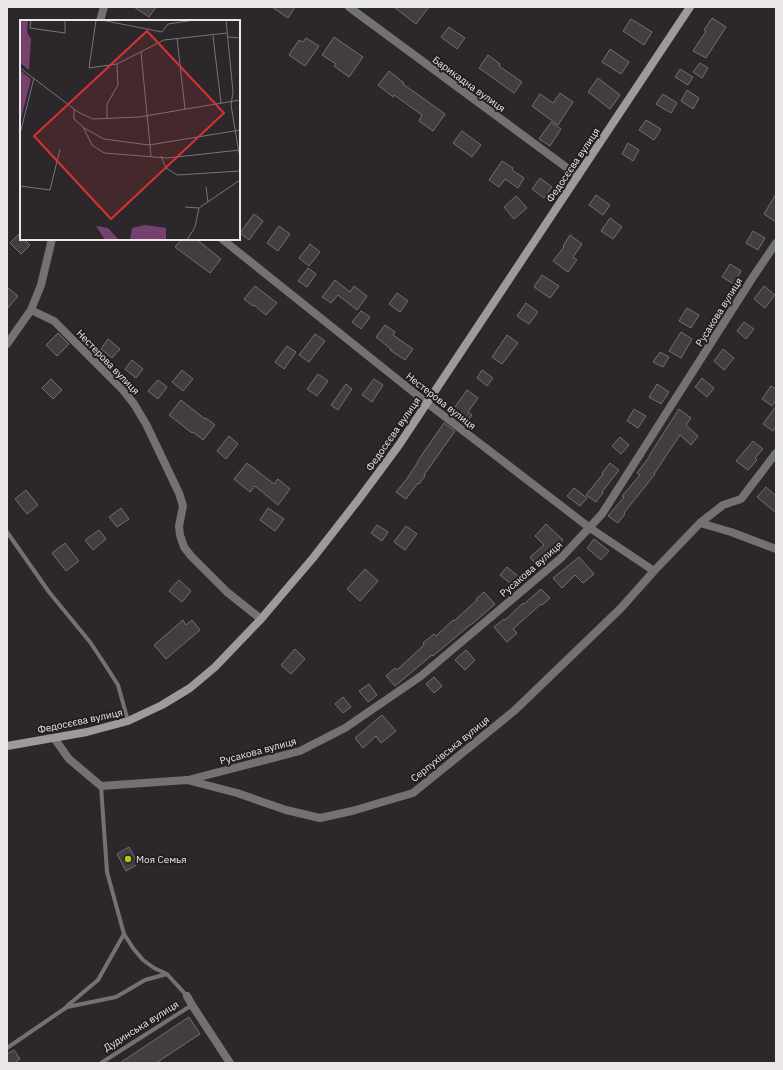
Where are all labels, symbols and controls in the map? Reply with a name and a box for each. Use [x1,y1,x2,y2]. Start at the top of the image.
inset map [20,20,240,240]
street label: Барикадна вулиця [430,53,508,115]
street label: Федосєєва вулиця [543,125,603,205]
street label: Русакова вулиця [693,275,745,349]
street label: Нестерова вулиця [74,327,142,397]
street label: Нестерова вулиця [403,370,479,432]
street label: Федосєєва вулиця [363,395,423,473]
street label: Русакова вулиця [497,538,565,600]
street label: Федосєєва вулиця [36,706,124,736]
street label: Серпухівська вулиця [408,713,492,785]
street label: Русакова вулиця [218,735,298,767]
place label: Моя Семья [136,853,187,866]
marker: Моя Семья [123,854,133,864]
street label: Дудинська вулиця [101,998,181,1054]

